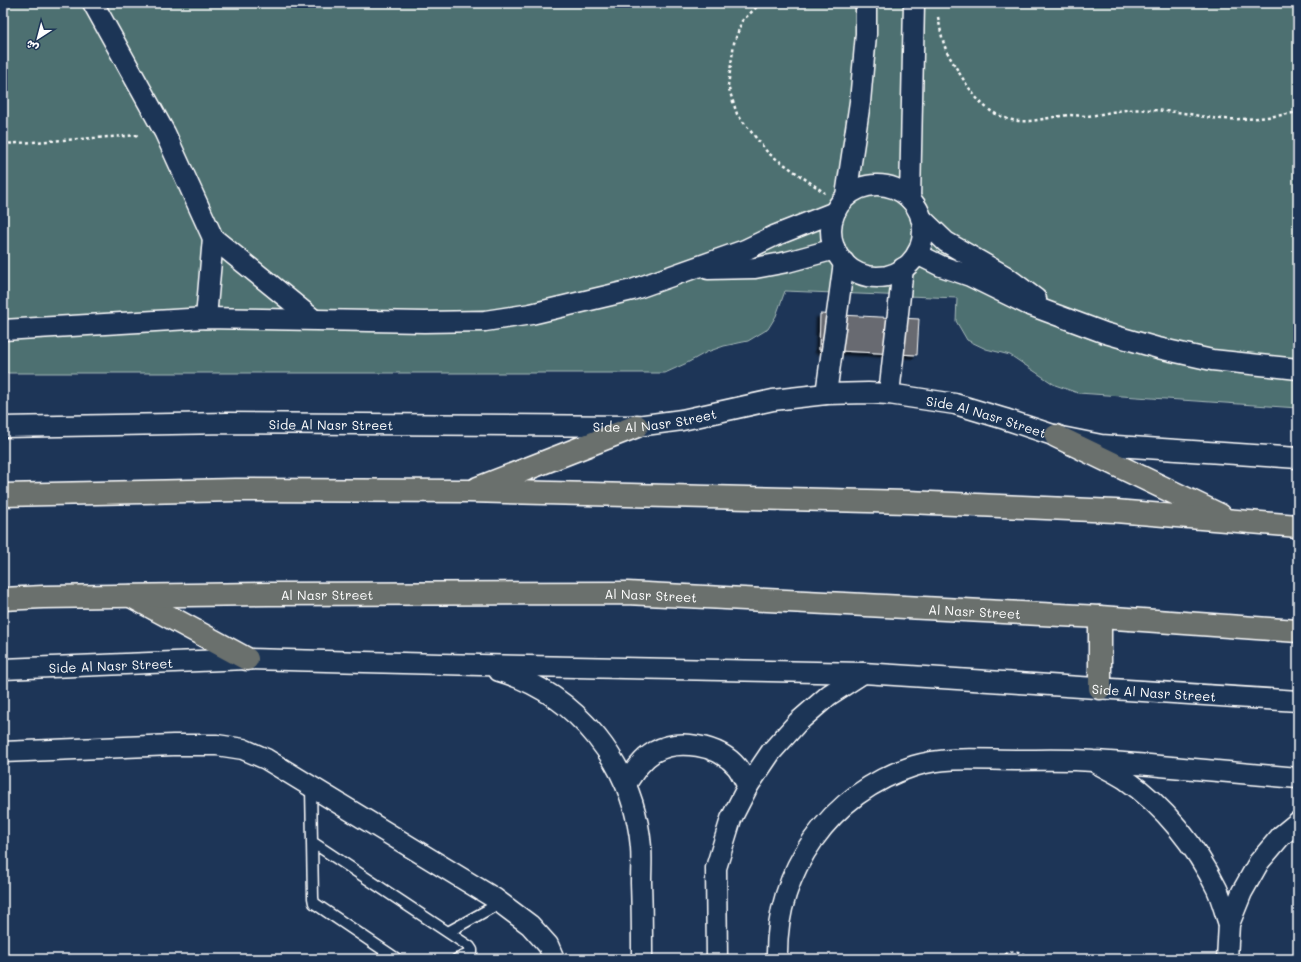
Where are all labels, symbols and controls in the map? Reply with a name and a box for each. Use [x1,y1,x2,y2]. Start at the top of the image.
north arrow [18,18,58,58]
text: ش [23,37,41,56]
street label: Side Al Nasr Street [925,391,1049,441]
street label: Side Al Nasr Street [593,404,718,434]
street label: Side Al Nasr Street [269,415,394,433]
street label: Al Nasr Street [605,584,698,605]
street label: Al Nasr Street [281,585,374,602]
street label: Al Nasr Street [928,600,1021,621]
street label: Side Al Nasr Street [48,654,174,676]
street label: Side Al Nasr Street [1091,679,1217,704]

